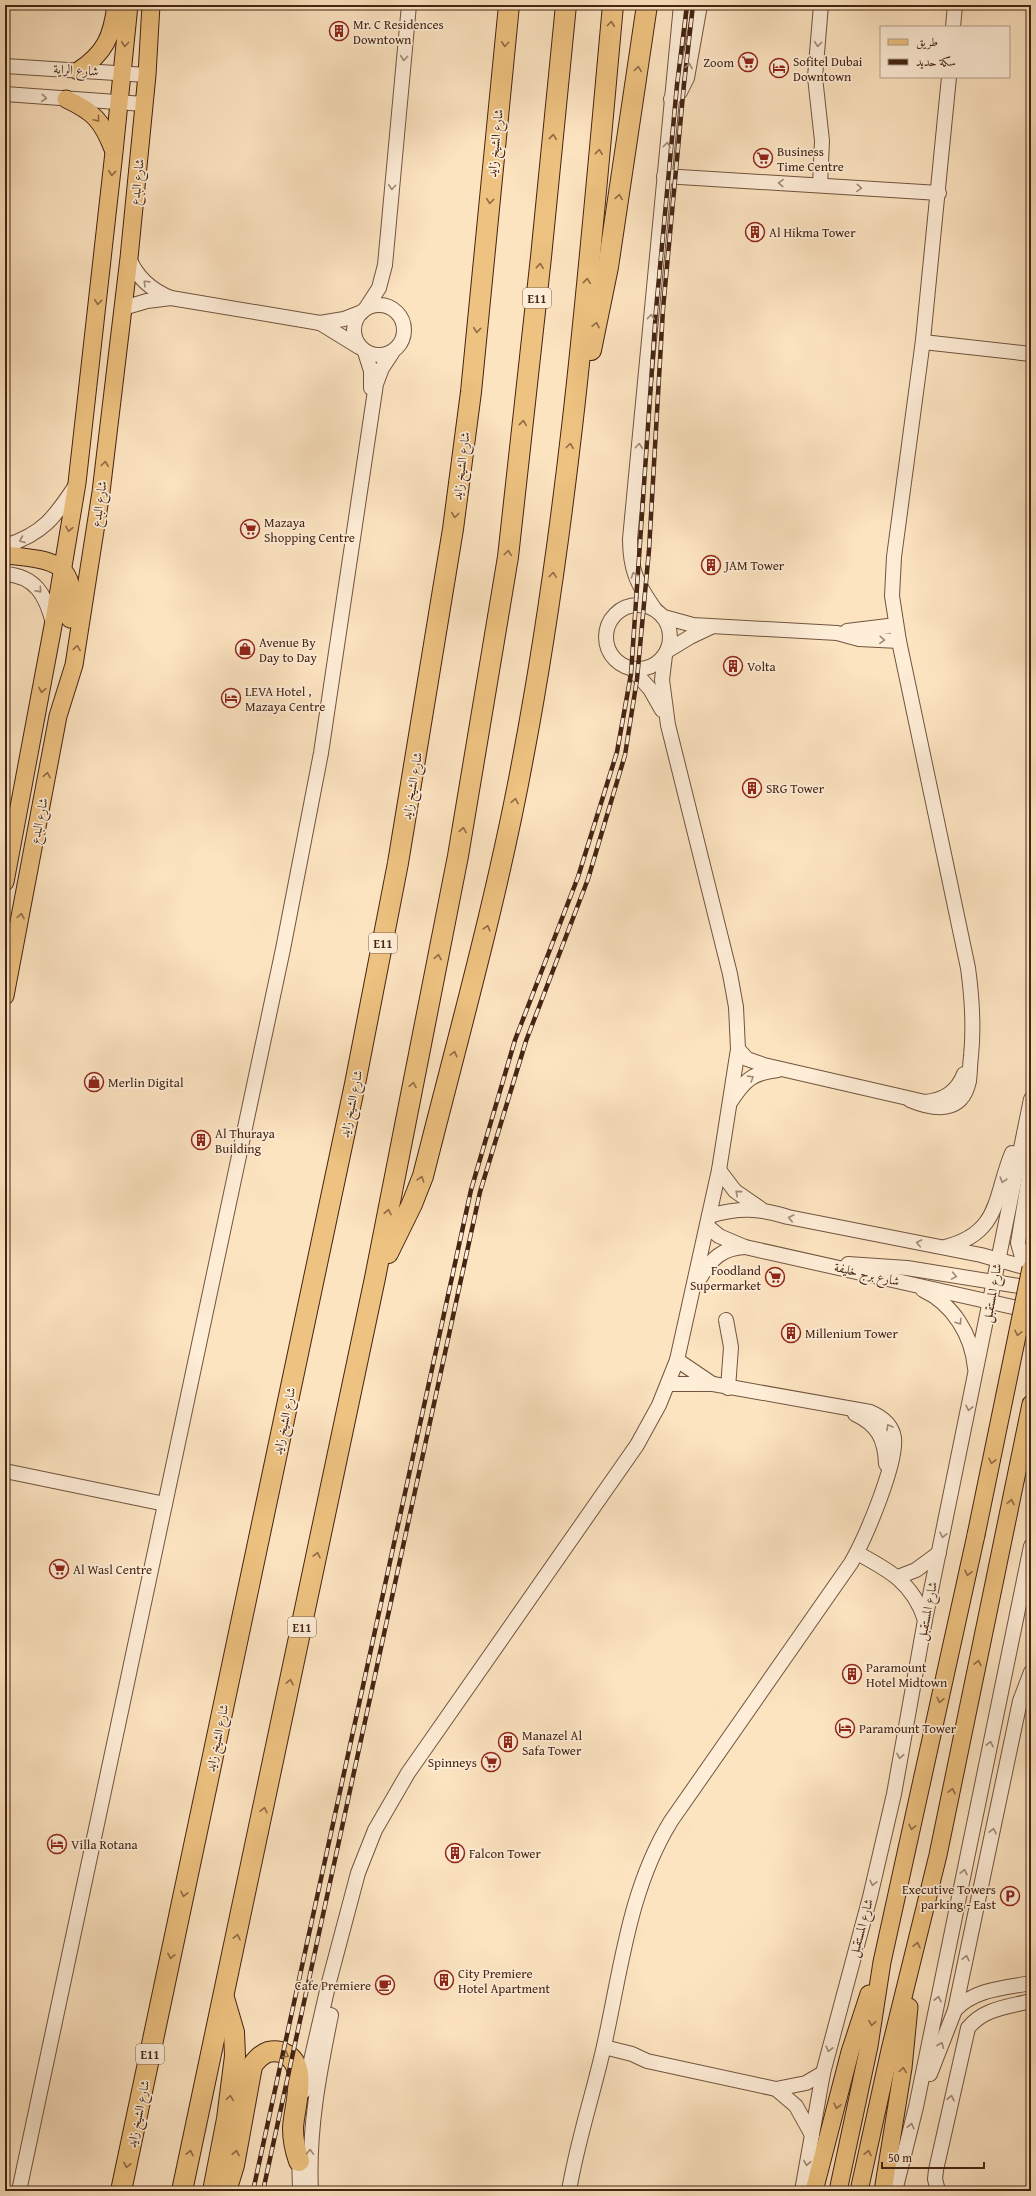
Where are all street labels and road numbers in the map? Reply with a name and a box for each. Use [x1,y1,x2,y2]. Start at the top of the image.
street label: شارع الراية [53,59,99,83]
street label: شارع الشيخ زايد [482,108,510,178]
street label: شارع البدع [125,158,151,206]
road number: E11 [523,288,551,308]
street label: شارع الشيخ زايد [447,431,477,502]
street label: شارع البدع [86,479,114,529]
street label: شارع الشيخ زايد [397,751,429,822]
street label: شارع البدع [25,796,55,846]
road number: E11 [369,933,397,953]
street label: شارع الشيخ زايد [335,1068,369,1140]
street label: شارع برج خليفة [832,1257,902,1293]
street label: شارع المستقبل [977,1262,1009,1324]
street label: شارع الشيخ زايد [268,1385,302,1457]
street label: شارع المستقبل [912,1580,944,1643]
road number: E11 [288,1617,316,1637]
street label: شارع الشيخ زايد [201,1702,235,1774]
street label: شارع المستقبل [844,1897,880,1960]
road number: E11 [136,2044,164,2064]
street label: شارع الشيخ زايد [122,2078,156,2150]

